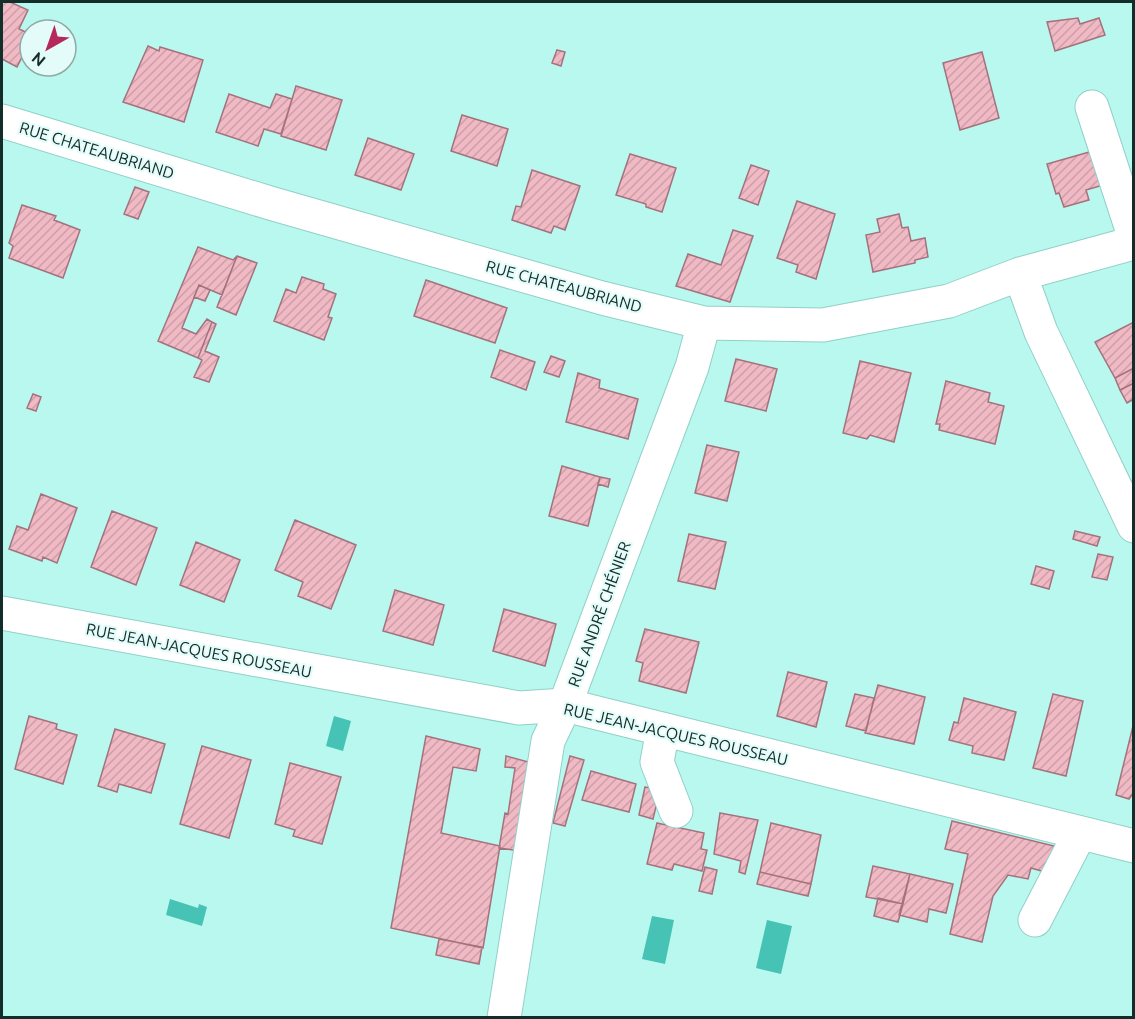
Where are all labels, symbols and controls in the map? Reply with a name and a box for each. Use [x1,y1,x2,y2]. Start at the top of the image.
north arrow [18,18,78,78]
text: N [28,49,49,70]
street label: RUE CHATEAUBRIAND [17,118,177,182]
street label: RUE CHATEAUBRIAND [484,256,644,316]
street label: RUE ANDRÉ CHÉNIER [562,538,634,689]
street label: RUE JEAN-JACQUES ROUSSEAU [85,619,313,681]
street label: RUE JEAN-JACQUES ROUSSEAU [562,699,790,769]

